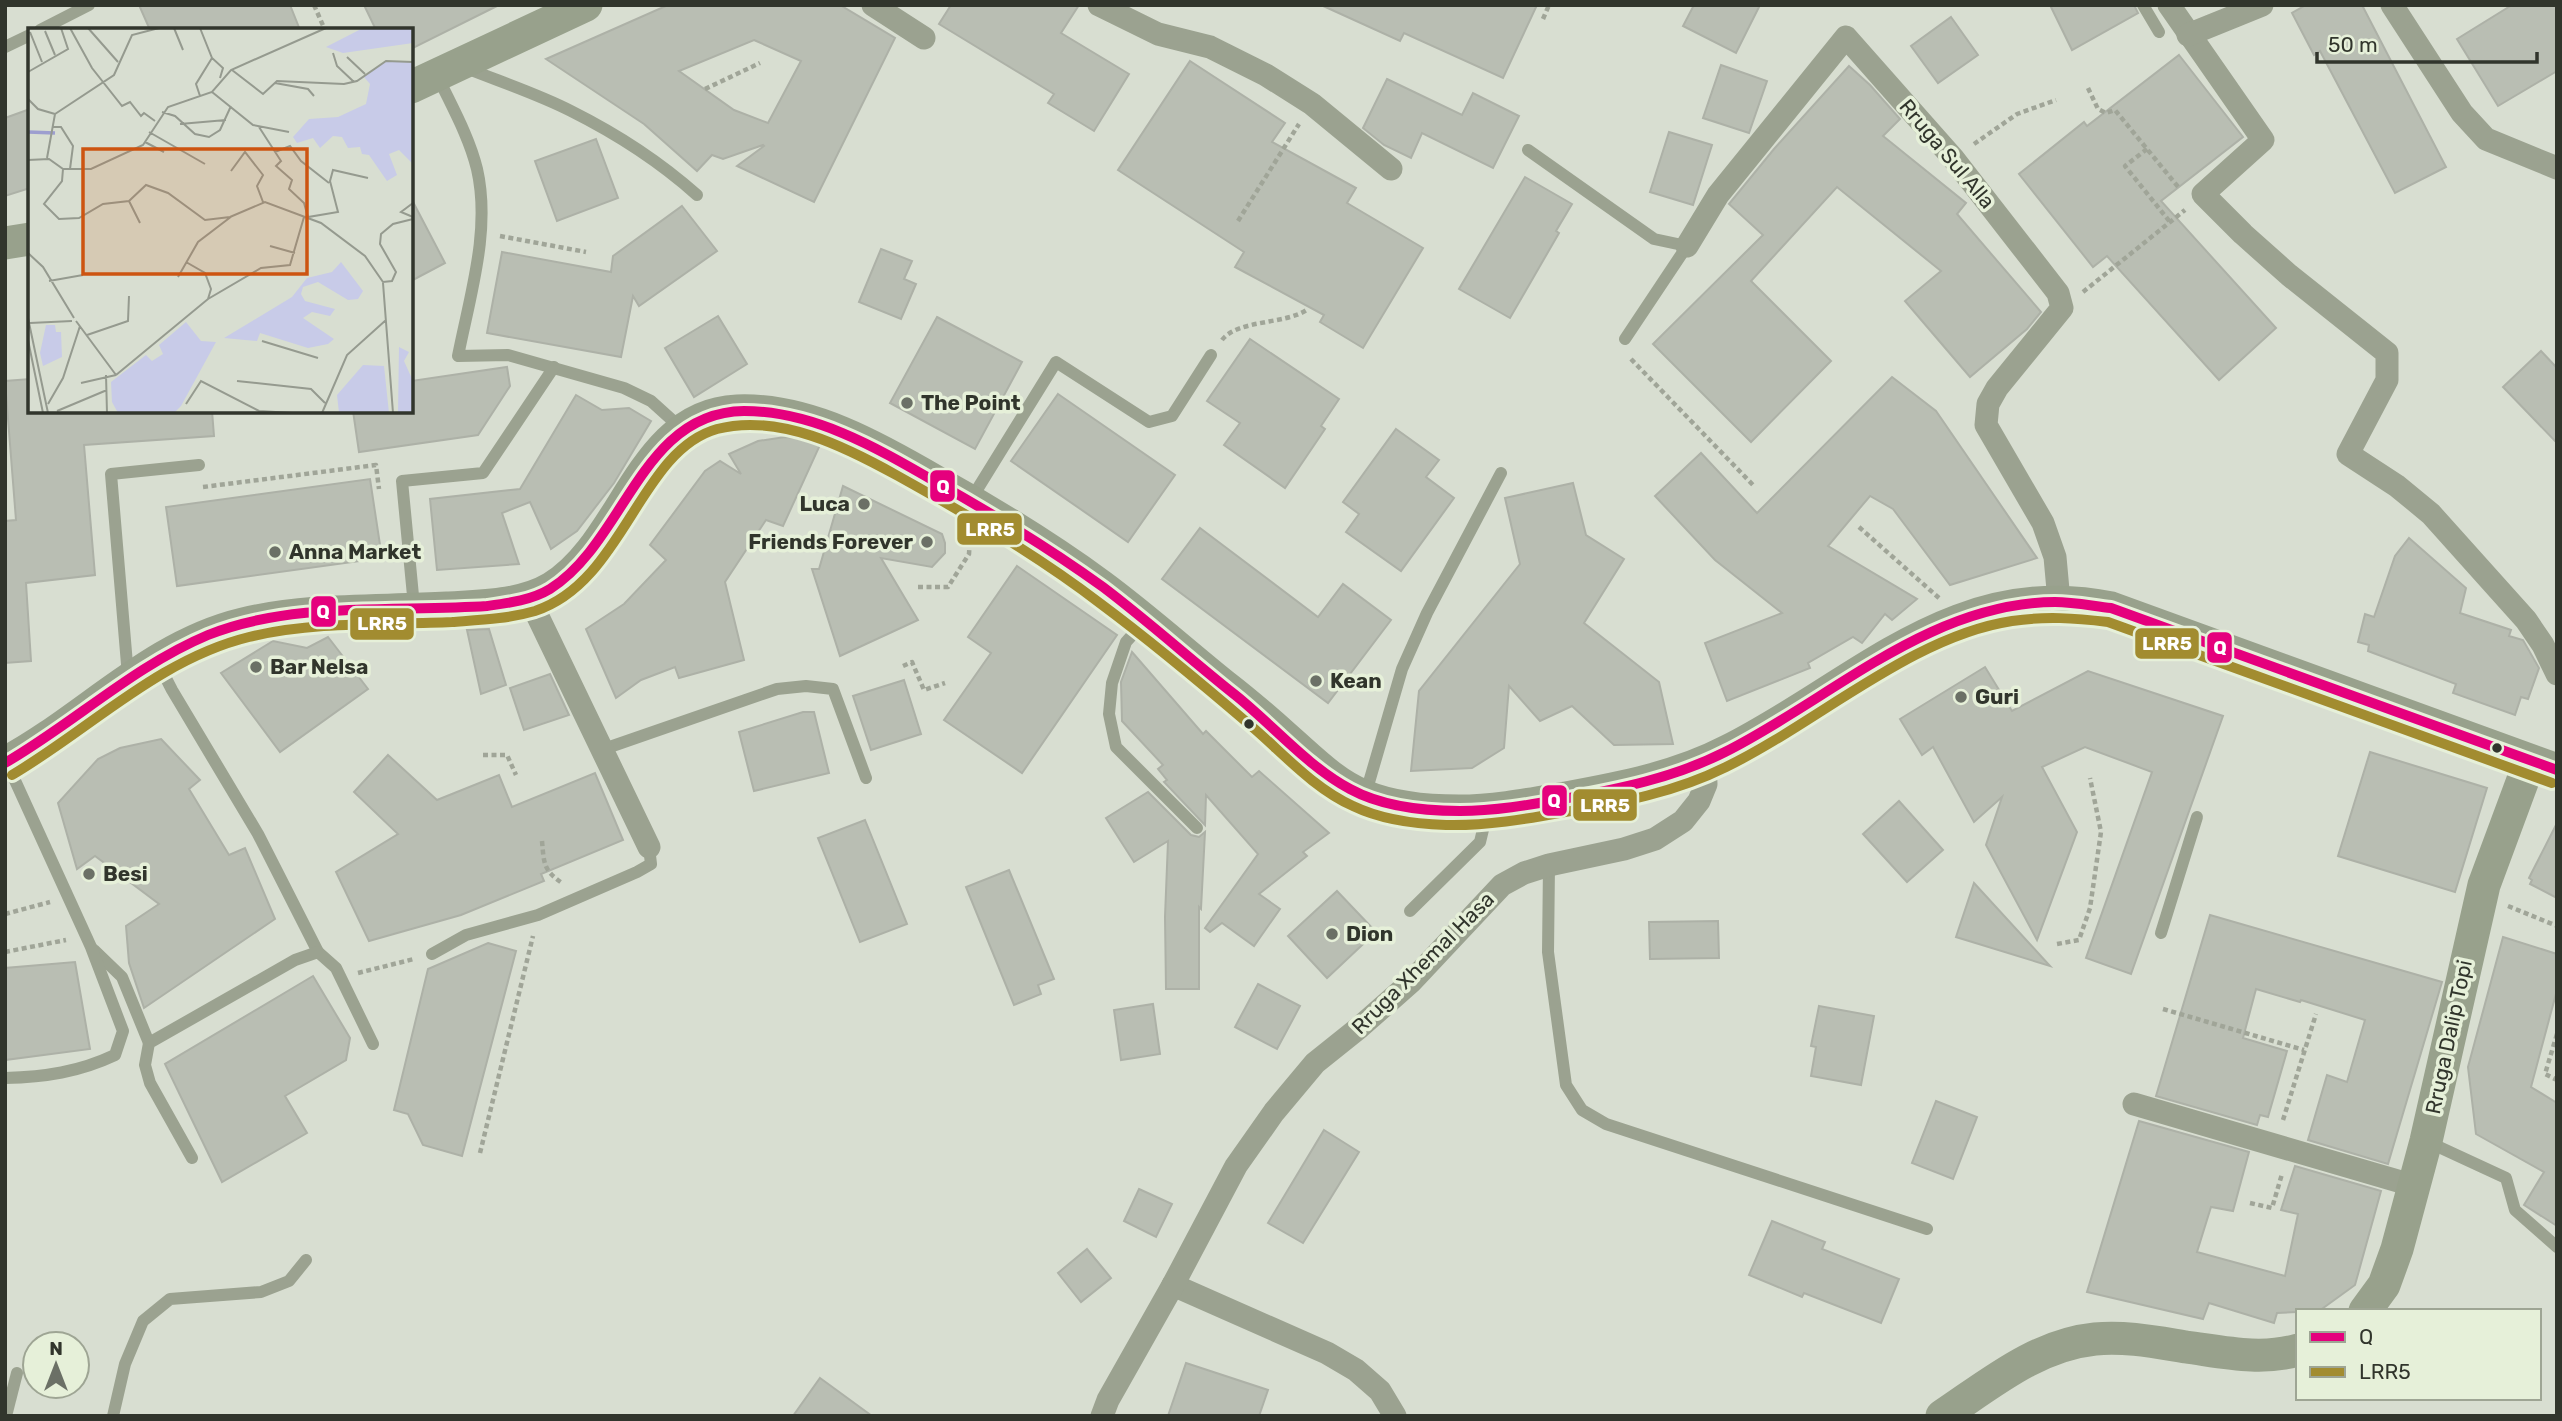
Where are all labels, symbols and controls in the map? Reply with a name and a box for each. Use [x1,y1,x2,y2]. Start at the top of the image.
scale bar [2317,21,2538,65]
inset map [28,28,413,413]
text: 50 m [2328,32,2378,57]
street label: Rruga Sul Alla [1894,94,2000,213]
place label: The Point [921,390,1021,415]
marker: The Point [899,395,915,411]
line badge: Q [929,469,956,503]
text: Q [936,475,950,498]
place label: Luca [799,491,850,516]
marker: Luca [856,496,872,512]
line badge: LRR5 [956,512,1023,546]
text: LRR5 [965,518,1015,541]
place label: Friends Forever [748,529,913,554]
marker: Friends Forever [919,534,935,550]
place label: Anna Market [289,539,421,564]
marker: Anna Market [267,544,283,560]
line badge: Q [310,595,337,628]
text: Q [316,600,330,623]
line badge: LRR5 [349,607,415,641]
text: LRR5 [357,612,407,635]
line badge: LRR5 [2134,627,2200,660]
line badge: Q [2206,631,2233,664]
text: LRR5 [2142,632,2192,655]
text: Q [2213,636,2227,659]
place label: Bar Nelsa [270,654,368,679]
marker: Bar Nelsa [248,659,264,675]
place label: Kean [1330,668,1382,693]
marker: Kean [1308,673,1324,689]
place label: Guri [1975,684,2019,709]
marker: Guri [1953,689,1969,705]
unlabelled marker [1242,717,1256,731]
unlabelled marker [2490,741,2504,755]
line badge: Q [1541,784,1568,817]
line badge: LRR5 [1572,788,1638,822]
text: Q [1547,789,1561,812]
text: LRR5 [1580,794,1630,817]
place label: Besi [103,861,148,886]
marker: Besi [81,866,97,882]
street label: Rruga Xhemal Hasa [1346,886,1499,1039]
place label: Dion [1346,921,1393,946]
marker: Dion [1324,926,1340,942]
street label: Rruga Dalip Topi [2420,958,2477,1116]
legend [2296,1309,2541,1400]
text: Q [2359,1324,2373,1349]
north arrow [21,1330,91,1400]
text: N [49,1337,63,1360]
text: LRR5 [2359,1359,2411,1384]

